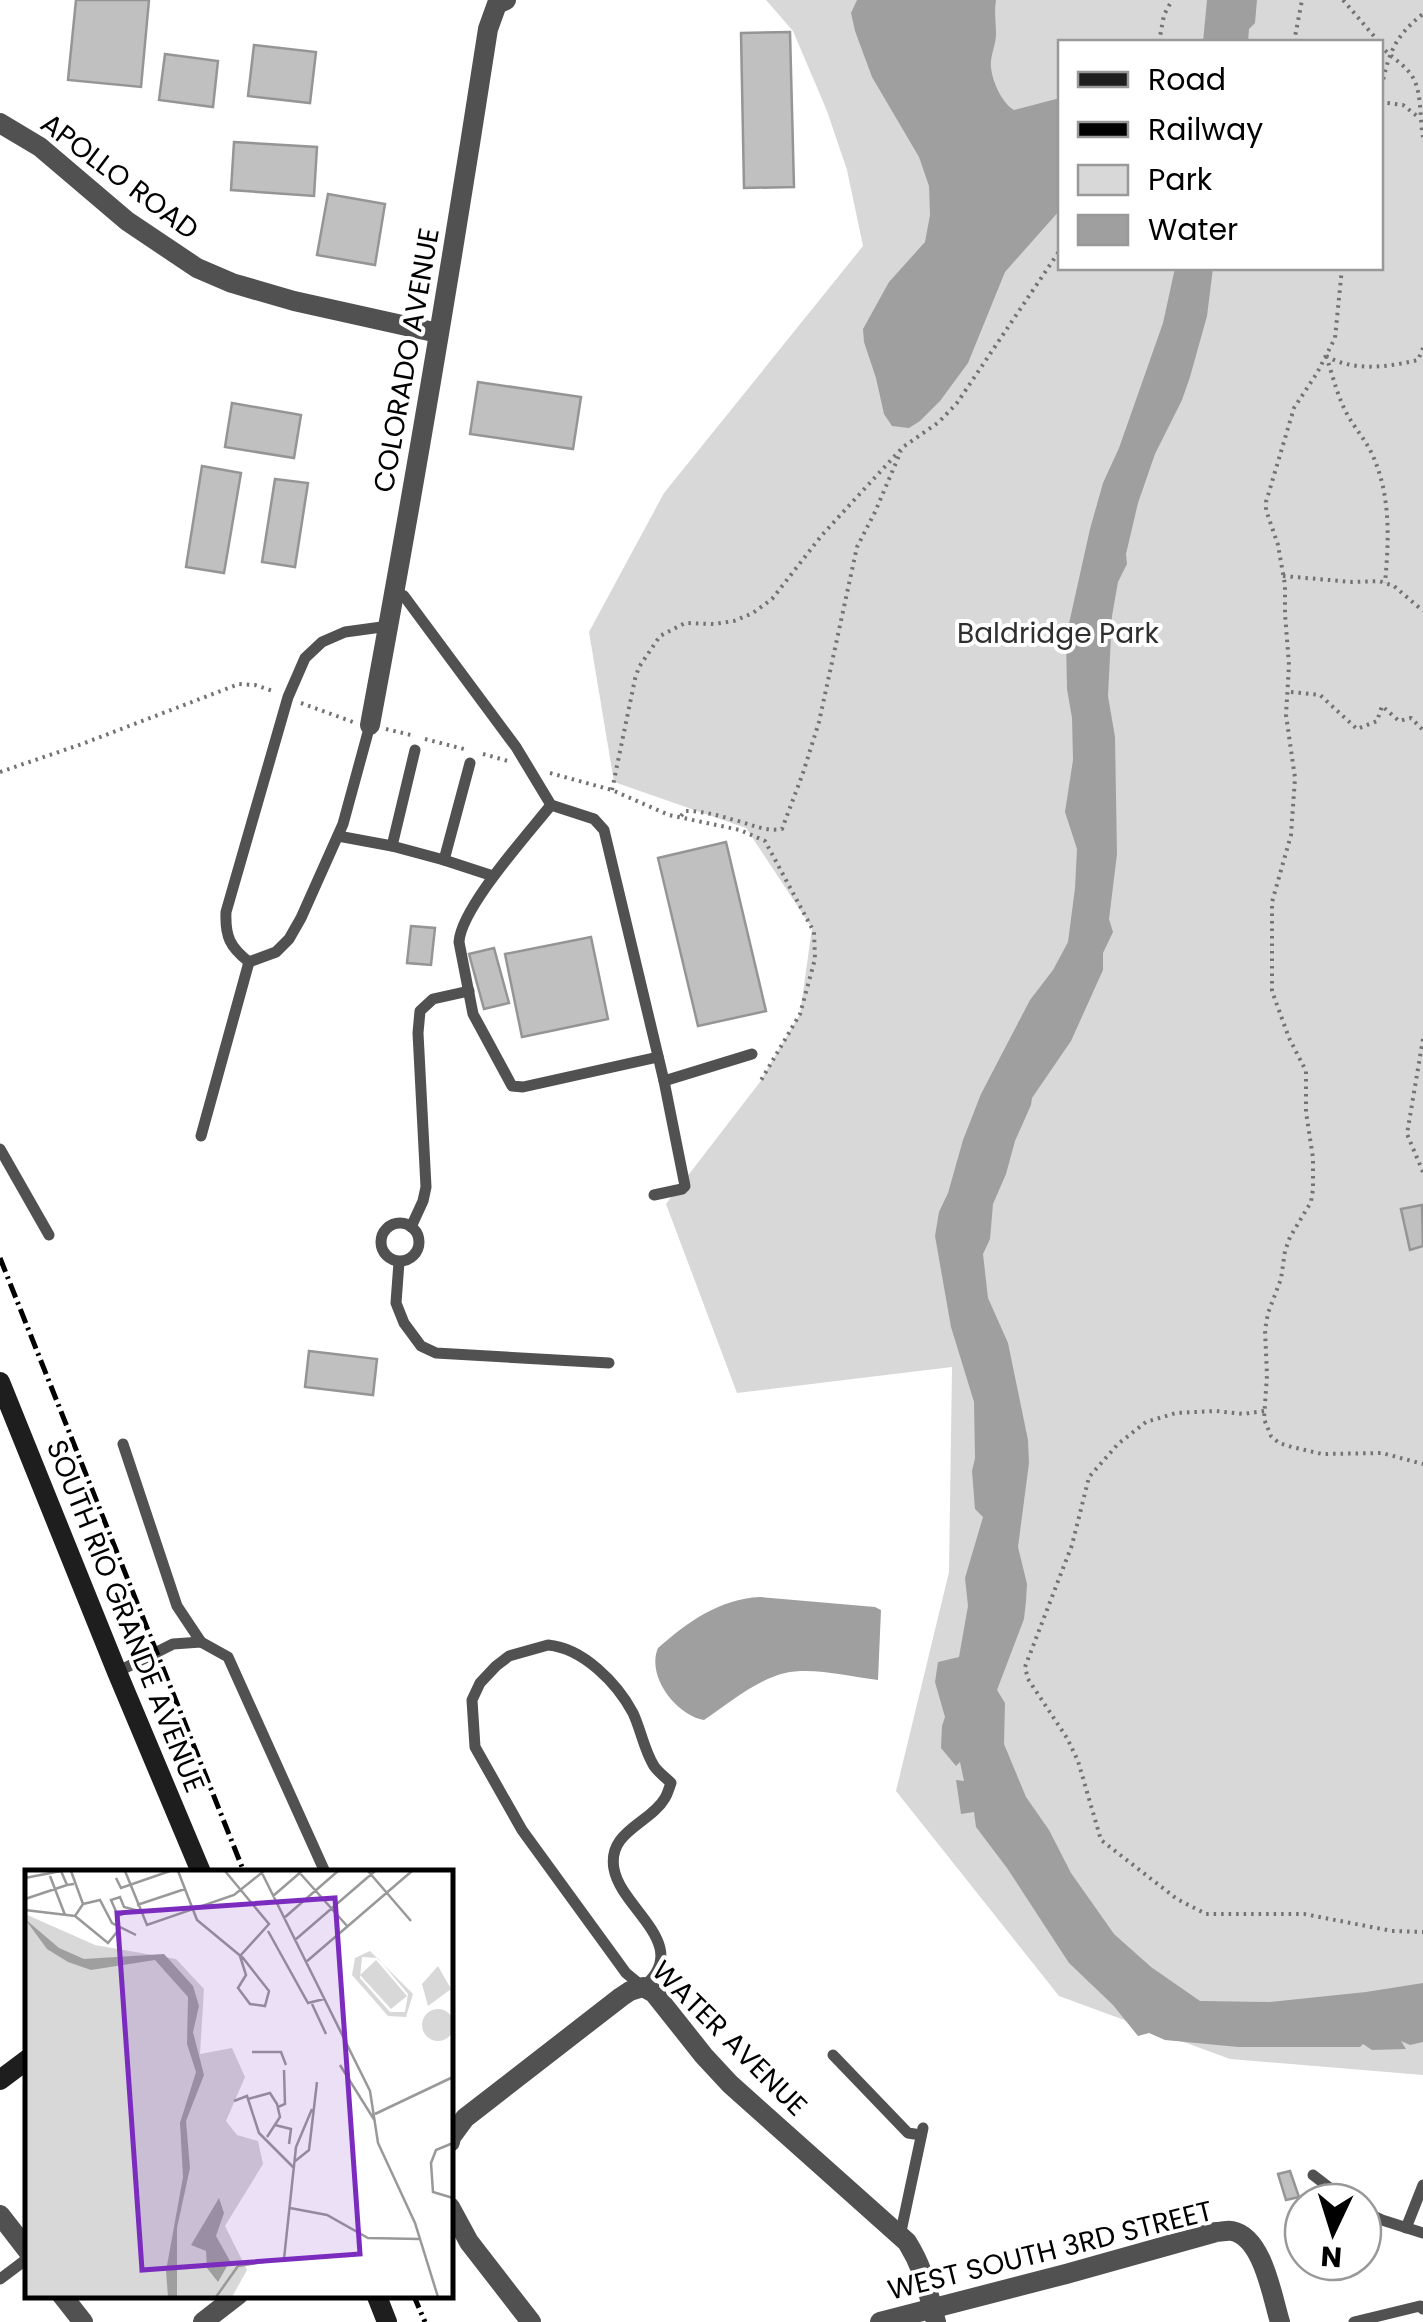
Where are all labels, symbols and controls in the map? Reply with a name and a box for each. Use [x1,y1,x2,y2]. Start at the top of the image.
legend [1058,40,1383,270]
text: Road [1148,58,1226,101]
street label: APOLLO ROAD [33,104,207,249]
text: Railway [1148,108,1263,151]
text: Park [1148,158,1213,201]
text: Water [1148,208,1238,251]
street label: COLORADO AVENUE [364,225,449,495]
park label: Baldridge Park [957,614,1160,653]
street label: SOUTH RIO GRANDE AVENUE [37,1434,214,1798]
inset map [25,1870,452,2297]
street label: WATER AVENUE [643,1952,816,2125]
north arrow [1283,2182,1383,2282]
street label: WEST SOUTH 3RD STREET [884,2191,1217,2310]
text: N [1319,2236,1343,2277]

